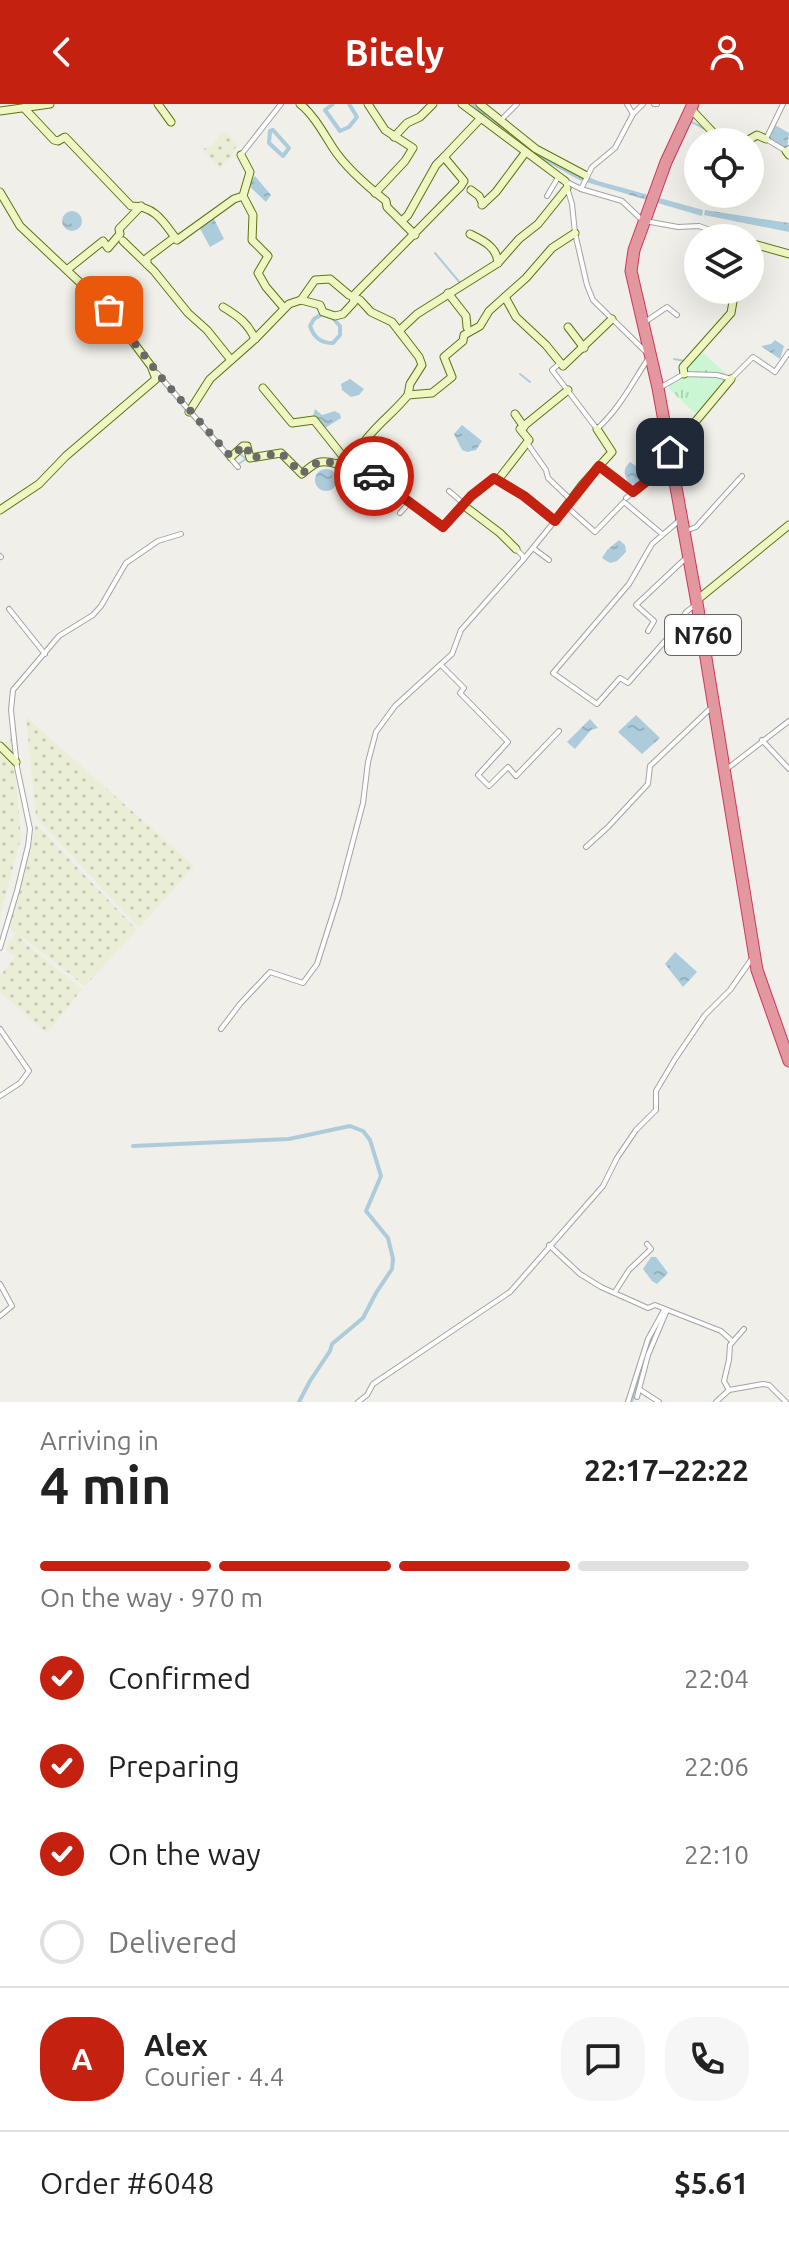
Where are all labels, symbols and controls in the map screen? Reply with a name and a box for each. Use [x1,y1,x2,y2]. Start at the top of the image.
icon: back [40,30,84,74]
icon: person [705,30,749,74]
text: Bitely [345,32,444,73]
map controls [684,128,764,304]
button: locate [684,128,764,208]
button: layers [684,224,764,304]
pin [75,276,143,344]
icon: bag [87,288,131,332]
pin [636,418,704,486]
icon: home [648,430,692,474]
courier [334,436,414,516]
icon: car [352,454,396,498]
road number: N760 [665,615,741,655]
text: Arriving in [40,1426,159,1455]
text: 22:17–22:22 [584,1453,749,1487]
text: 4 min [40,1456,171,1514]
text: On the way · 970 m [40,1583,263,1612]
icon: check [40,1656,84,1700]
text: Confirmed [108,1661,251,1695]
text: 22:04 [684,1664,749,1693]
icon: check [40,1744,84,1788]
text: Preparing [108,1749,240,1783]
text: 22:06 [684,1752,749,1781]
icon: check [40,1832,84,1876]
text: On the way [108,1837,261,1871]
text: 22:10 [684,1840,749,1869]
text: Delivered [108,1925,237,1959]
button: chat [561,2017,645,2101]
button: phone [665,2017,749,2101]
text: Alex [144,2028,208,2062]
text: A [71,2042,93,2076]
text: Courier · 4.4 [144,2062,284,2091]
text: Order #6048 [40,2166,214,2200]
text: $5.61 [674,2166,749,2200]

